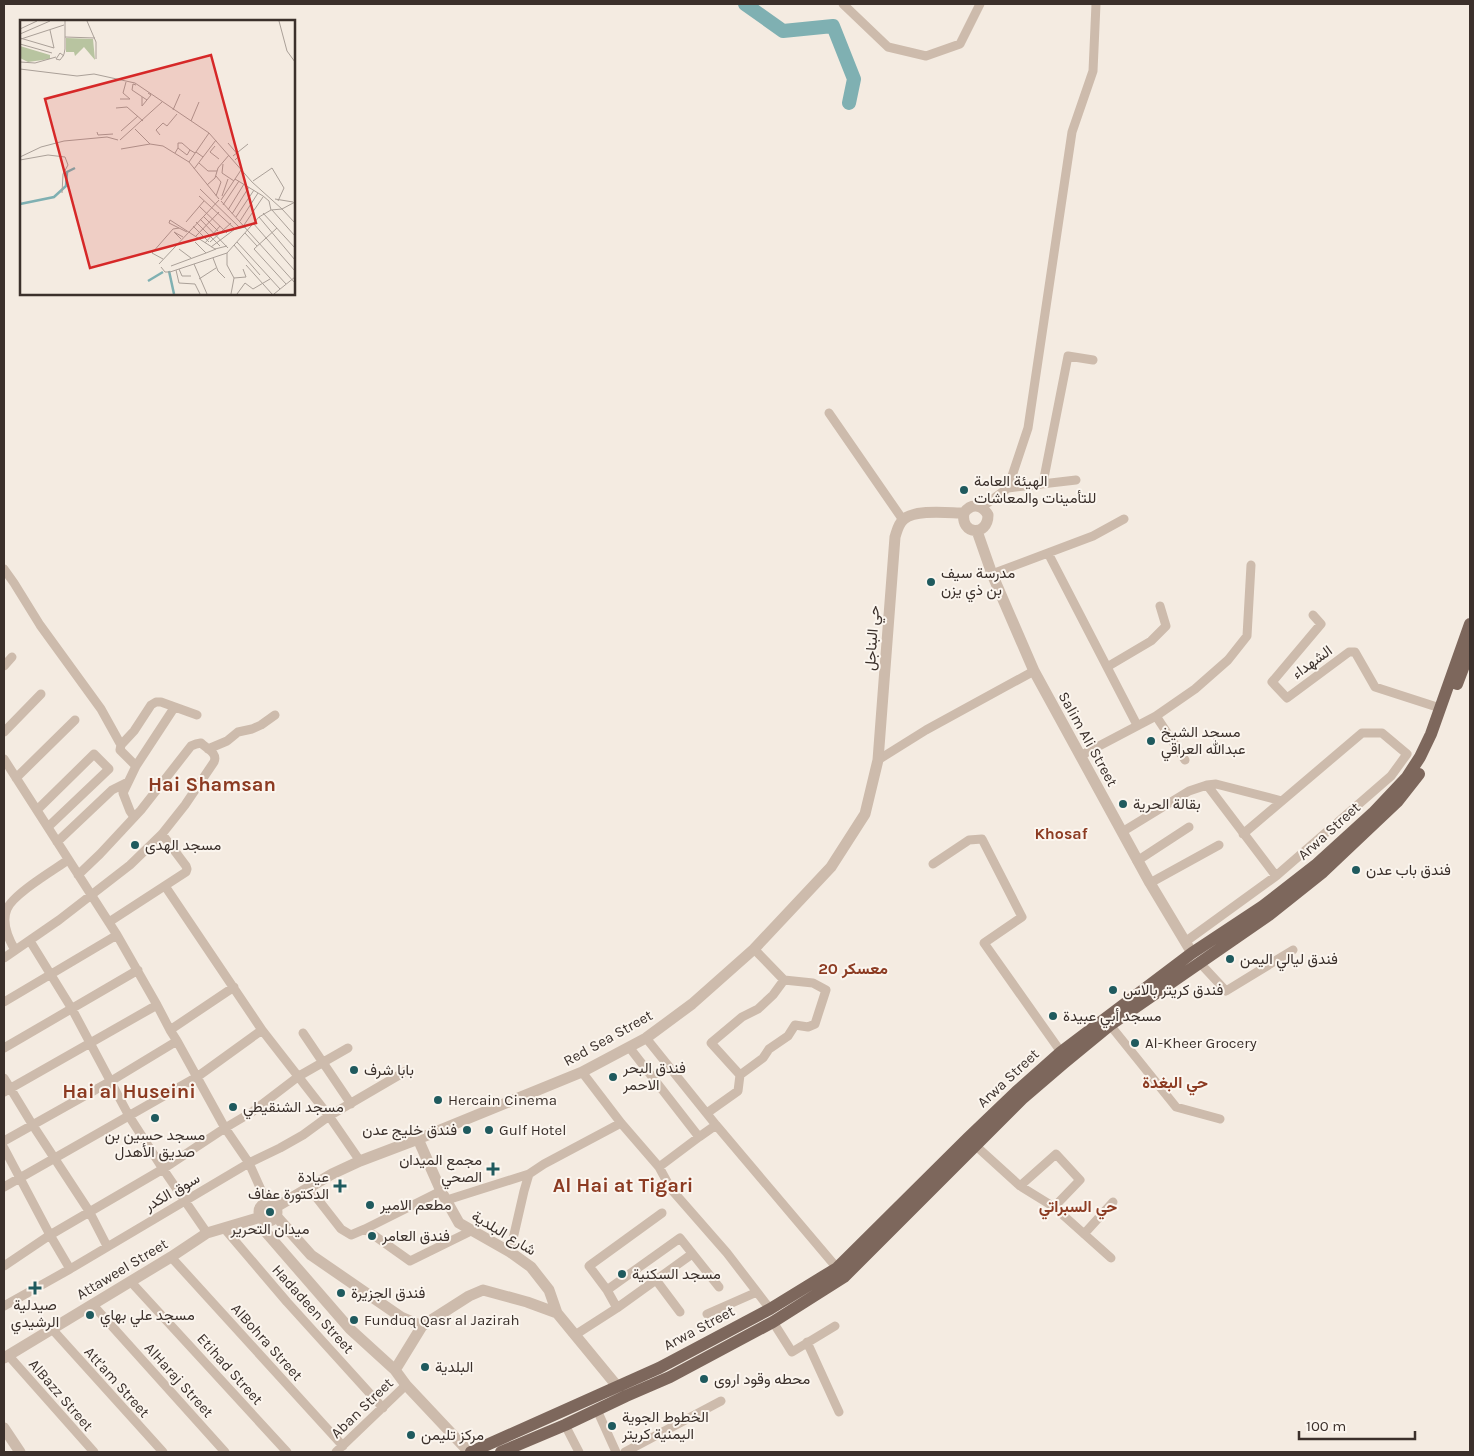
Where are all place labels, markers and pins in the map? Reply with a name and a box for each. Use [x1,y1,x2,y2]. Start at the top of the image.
place label: الهيئة العامة للتأمينات والمعاشات [974,472,1096,507]
marker: الهيئة العامة للتأمينات والمعاشات [958,484,970,496]
place label: مدرسة سيف بن ذي يزن [941,564,1015,603]
marker: مدرسة سيف بن ذي يزن [925,576,937,588]
place label: مسجد الشيخ عبدالله العراقي [1161,723,1246,762]
marker: مسجد الشيخ عبدالله العراقي [1145,735,1157,747]
place label: بقالة الحرية [1133,795,1201,813]
marker: بقالة الحرية [1117,798,1129,810]
place label: مسجد الهدى [145,836,221,855]
marker: مسجد الهدى [129,839,141,851]
place label: فندق باب عدن [1366,861,1451,879]
marker: فندق باب عدن [1350,864,1362,876]
place label: فندق ليالي اليمن [1240,950,1338,972]
marker: فندق ليالي اليمن [1224,953,1236,965]
place label: فندق كريتر بالاس [1123,981,1223,1000]
marker: فندق كريتر بالاس [1107,984,1119,996]
place label: مسجد أبي عبيدة [1063,1007,1161,1029]
marker: مسجد أبي عبيدة [1047,1010,1059,1022]
place label: Al-Kheer Grocery [1145,1034,1257,1052]
marker: Al-Kheer Grocery [1129,1037,1141,1049]
place label: فندق البحر الاحمر [622,1059,686,1094]
place label: بابا شرف [364,1061,414,1079]
marker: بابا شرف [348,1064,360,1076]
marker: فندق البحر الاحمر [607,1071,619,1083]
place label: Hercain Cinema [448,1091,557,1109]
marker: Hercain Cinema [432,1094,444,1106]
place label: مسجد الشنقيطي [243,1098,344,1120]
marker: مسجد الشنقيطي [227,1101,239,1113]
marker: مسجد حسين بن صديق الأهدل [149,1112,161,1124]
place label: فندق خليج عدن [362,1121,457,1141]
place label: Gulf Hotel [499,1121,566,1139]
marker: فندق خليج عدن [461,1124,473,1136]
marker: Gulf Hotel [483,1124,495,1136]
place label: مسجد حسين بن صديق الأهدل [105,1126,205,1162]
place label: مجمع الميدان الصحي [399,1151,482,1190]
marker: مجمع الميدان الصحي [486,1162,500,1176]
place label: عيادة الدكتورة عفاف [248,1168,329,1203]
marker: عيادة الدكتورة عفاف [333,1179,347,1193]
place label: مطعم الامير [379,1196,452,1215]
marker: مطعم الامير [364,1199,376,1211]
marker: ميدان التحرير [264,1206,276,1218]
place label: ميدان التحرير [230,1220,309,1238]
place label: فندق العامر [381,1227,450,1245]
marker: فندق العامر [366,1230,378,1242]
place label: مسجد السكنية [632,1265,721,1283]
marker: مسجد السكنية [616,1268,628,1280]
marker: صيدلية الرشيدي [29,1282,41,1294]
place label: فندق الجزيرة [351,1284,426,1302]
marker: فندق الجزيرة [335,1287,347,1299]
place label: صيدلية الرشيدي [11,1296,59,1335]
place label: مسجد علي بهاي [100,1306,195,1328]
marker: مسجد علي بهاي [84,1309,96,1321]
place label: Funduq Qasr al Jazirah [364,1311,519,1329]
marker: Funduq Qasr al Jazirah [348,1314,360,1326]
place label: البلدية [435,1358,473,1376]
marker: البلدية [419,1361,431,1373]
place label: محطه وقود اروى [714,1370,810,1389]
marker: محطه وقود اروى [698,1373,710,1385]
place label: الخطوط الجوية اليمنية كريتر [621,1408,709,1443]
marker: الخطوط الجوية اليمنية كريتر [606,1420,618,1432]
place label: مركز تليمن [421,1426,484,1445]
marker: مركز تليمن [405,1429,417,1441]

